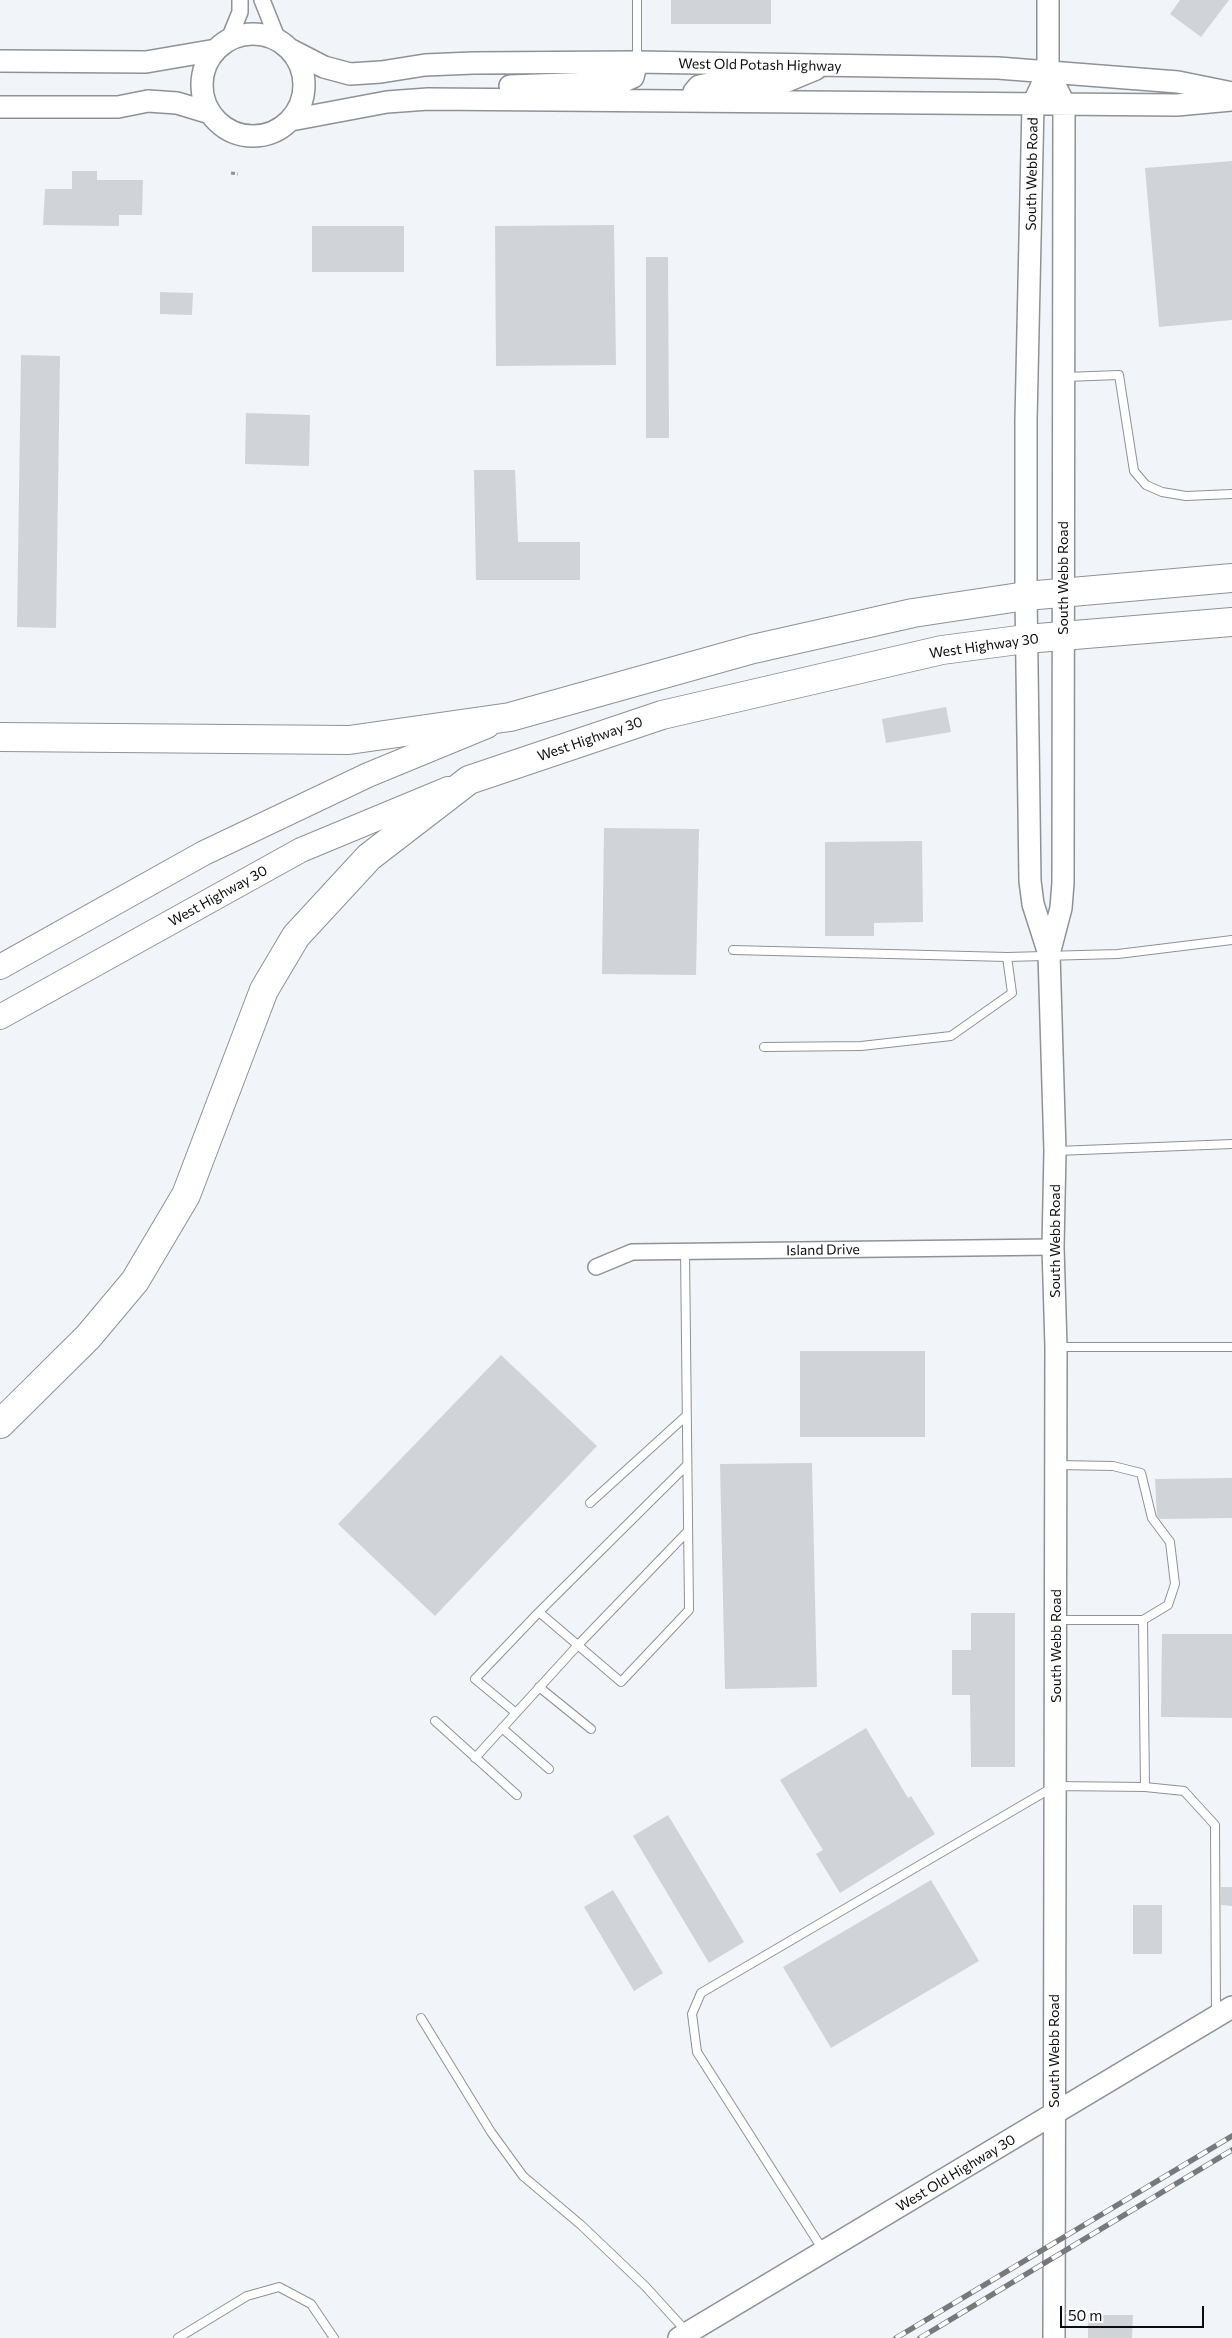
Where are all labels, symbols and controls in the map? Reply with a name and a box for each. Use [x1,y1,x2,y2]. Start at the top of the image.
street label: West Old Potash Highway [678,55,842,75]
street label: South Webb Road [1023,117,1041,231]
street label: South Webb Road [1055,521,1071,635]
street label: West Highway 30 [928,630,1040,662]
street label: West Highway 30 [535,713,645,765]
street label: West Highway 30 [166,862,270,930]
street label: South Webb Road [1047,1184,1063,1298]
street label: Island Drive [786,1241,860,1259]
street label: South Webb Road [1048,1589,1064,1703]
street label: South Webb Road [1046,1994,1062,2108]
street label: West Old Highway 30 [893,2131,1019,2215]
scale bar [1062,2296,1206,2328]
text: 50 m [1068,2306,1102,2324]

